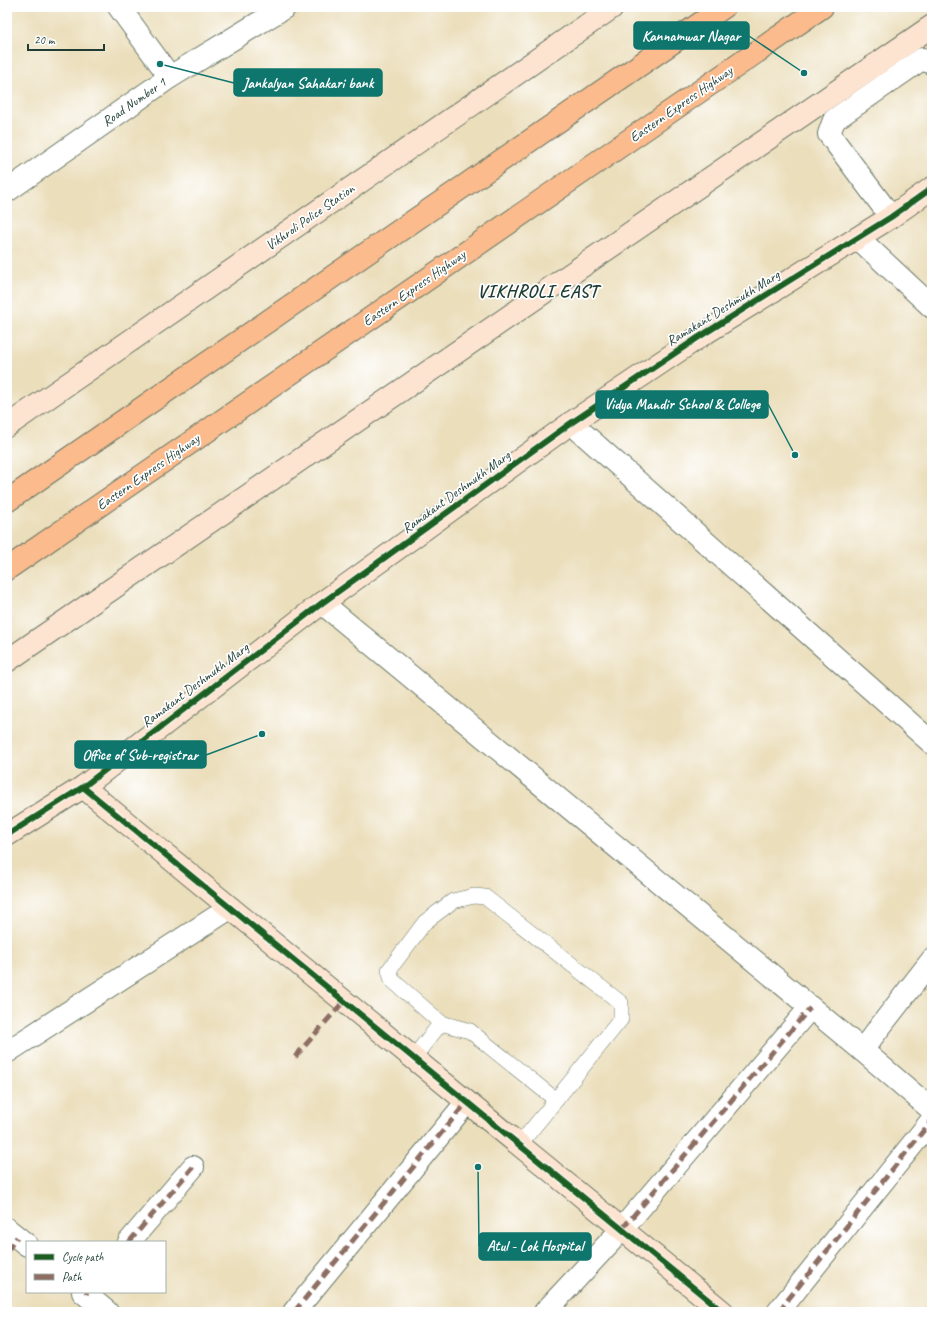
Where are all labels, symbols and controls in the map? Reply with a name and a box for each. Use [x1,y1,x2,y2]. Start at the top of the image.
callout: Kannamwar Nagar [634,22,749,49]
scale bar [28,26,104,52]
text: Kannamwar Nagar [642,27,742,46]
text: 20 m [34,32,56,48]
street label: Eastern Express Highway [626,61,737,146]
callout: Jankalyan Sahakari bank [234,69,382,96]
street label: Road Number 1 [99,73,170,130]
text: Jankalyan Sahakari bank [242,74,375,93]
street label: Vikhroli Police Station [262,180,358,254]
street label: Eastern Express Highway [359,245,470,330]
street label: Ramakant Deshmukh Marg [663,266,783,350]
district label: VIKHROLI EAST [477,280,602,302]
callout: Vidya Mandir School & College [596,391,768,418]
text: Vidya Mandir School & College [604,395,761,414]
street label: Eastern Express Highway [93,429,204,514]
street label: Ramakant Deshmukh Marg [399,446,514,537]
street label: Ramakant Deshmukh Marg [138,639,253,731]
callout: Office of Sub-registrar [75,741,206,768]
text: Office of Sub-registrar [82,746,199,765]
callout: Atul - Lok Hospital [479,1233,591,1260]
text: Atul - Lok Hospital [487,1237,586,1256]
legend [26,1241,166,1293]
text: Cycle path [62,1249,104,1265]
text: Path [62,1269,82,1285]

